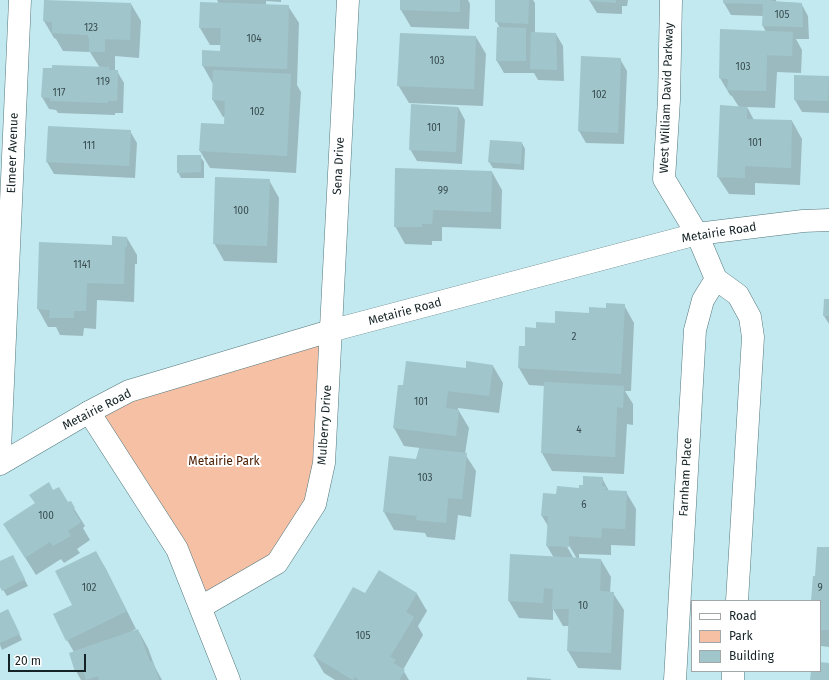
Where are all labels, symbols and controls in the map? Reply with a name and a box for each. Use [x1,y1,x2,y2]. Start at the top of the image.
house number: 105 [775,9,789,21]
house number: 123 [84,22,98,34]
street label: West William David Parkway [657,22,677,174]
house number: 104 [246,33,262,45]
house number: 103 [430,55,444,67]
house number: 103 [736,61,750,73]
house number: 119 [96,76,110,88]
house number: 117 [53,87,65,99]
house number: 102 [592,89,606,101]
house number: 102 [250,106,264,118]
street label: Elmeer Avenue [4,112,22,194]
house number: 101 [427,122,441,134]
street label: Sena Drive [330,137,348,195]
house number: 101 [748,137,762,149]
house number: 111 [83,140,95,152]
house number: 99 [438,185,448,197]
house number: 100 [233,205,249,217]
street label: Metairie Road [681,220,757,246]
house number: 1141 [73,259,91,271]
street label: Metairie Road [367,295,443,329]
house number: 2 [572,331,576,343]
street label: Mulberry Drive [315,385,335,465]
street label: Metairie Road [60,386,134,434]
house number: 101 [414,396,428,408]
house number: 4 [576,424,582,436]
street label: Farnham Place [677,437,695,517]
park label: Metairie Park [188,455,260,469]
house number: 103 [418,472,432,484]
house number: 6 [581,499,587,511]
house number: 100 [38,510,54,522]
house number: 102 [82,582,96,594]
house number: 9 [817,582,823,594]
house number: 10 [578,600,588,612]
legend [691,600,821,672]
text: Road [729,609,757,623]
text: Park [729,629,753,643]
house number: 105 [356,630,370,642]
scale bar [10,646,88,672]
text: Building [729,649,774,663]
text: 20 m [15,654,41,668]

